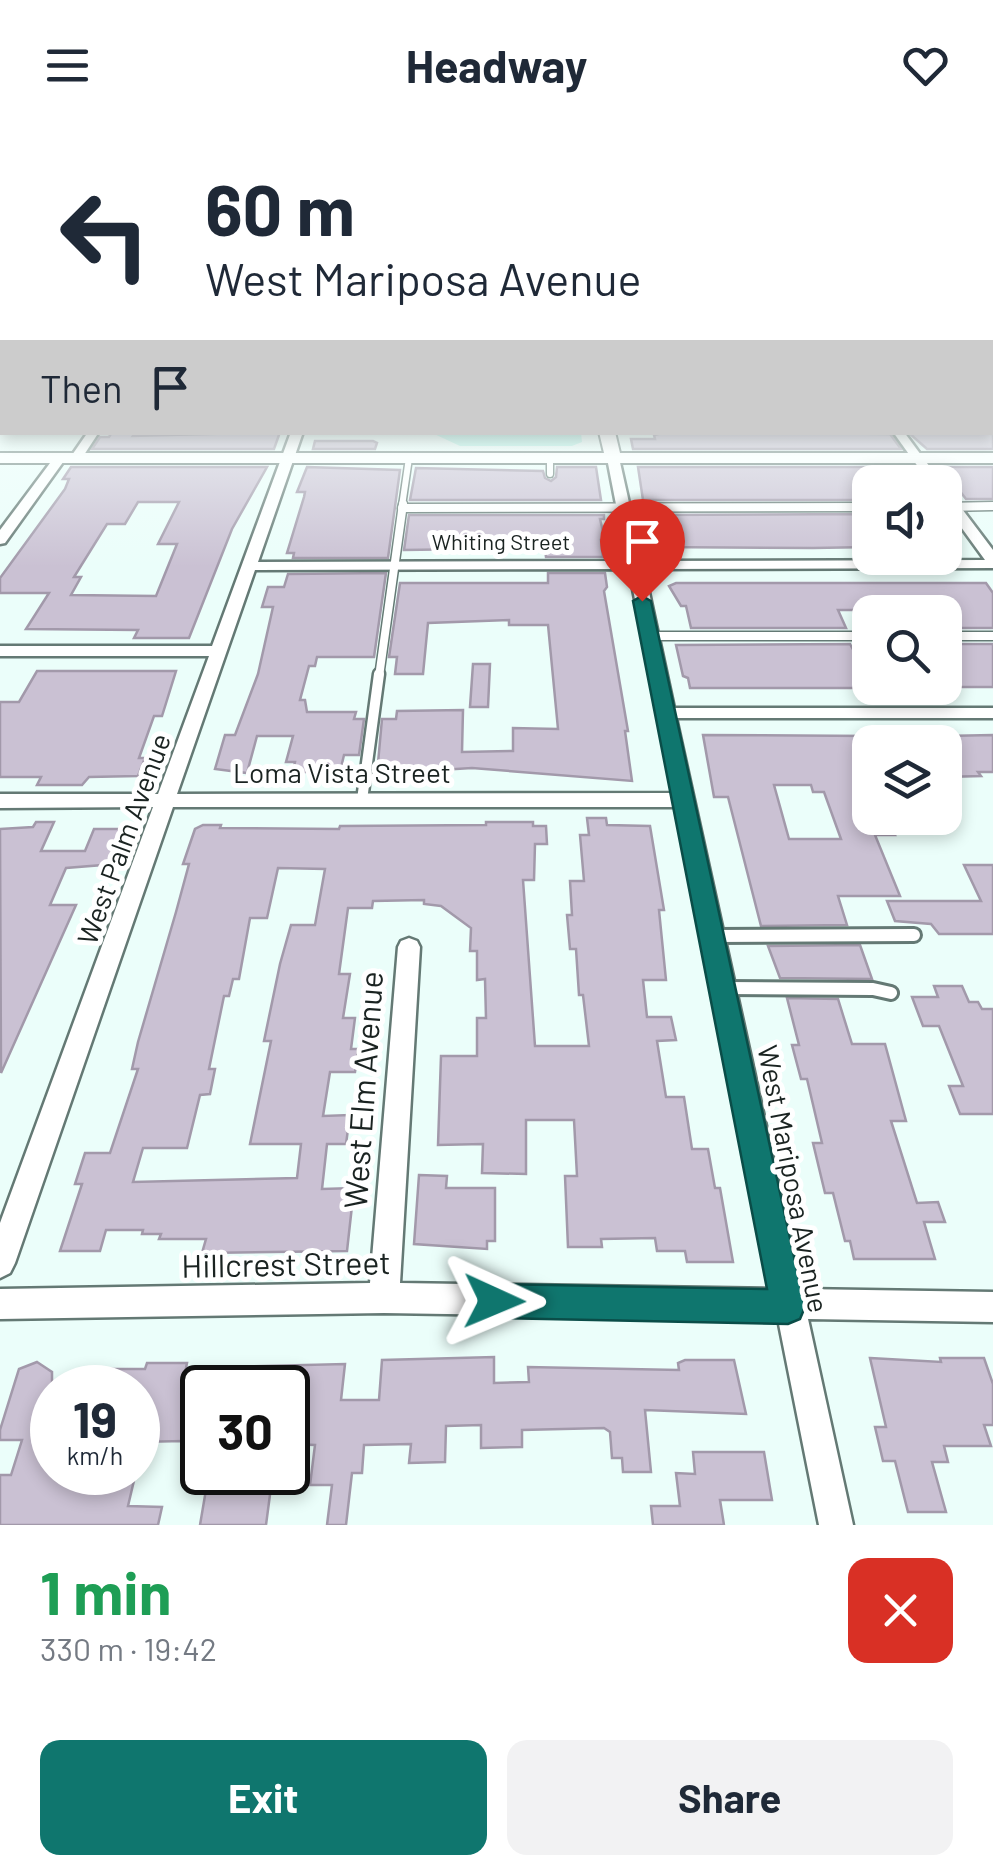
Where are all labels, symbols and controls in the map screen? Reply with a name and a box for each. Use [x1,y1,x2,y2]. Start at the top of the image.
icon: menu [40,38,95,93]
text: Headway [406,38,587,92]
icon: heart [898,38,953,93]
text: 60 m [205,166,355,250]
icon: left [40,170,170,300]
text: West Mariposa Avenue [205,251,642,305]
icon: arrive [143,360,198,415]
text: Then [40,365,123,411]
map controls [852,465,962,835]
button: sound [852,465,962,575]
pin [600,499,685,602]
icon: arrive [615,514,670,569]
street label: Whiting Street [432,528,570,554]
button: search [852,595,962,705]
button: layers [852,725,962,835]
street label: West Palm Avenue [69,728,177,949]
street label: Loma Vista Street [233,755,451,789]
street label: West Elm Avenue [335,970,389,1210]
street label: West Mariposa Avenue [751,1042,837,1315]
street label: Hillcrest Street [181,1242,391,1284]
position arrow [442,1249,546,1353]
speed limit sign: 30 [180,1365,310,1495]
text: 19 [73,1388,117,1448]
text: km/h [67,1440,123,1470]
text: 1 min [40,1555,171,1627]
button: close [848,1558,953,1663]
text: 330 m · 19:42 [40,1629,217,1667]
button: Exit [40,1740,487,1855]
button: Share [507,1740,953,1855]

